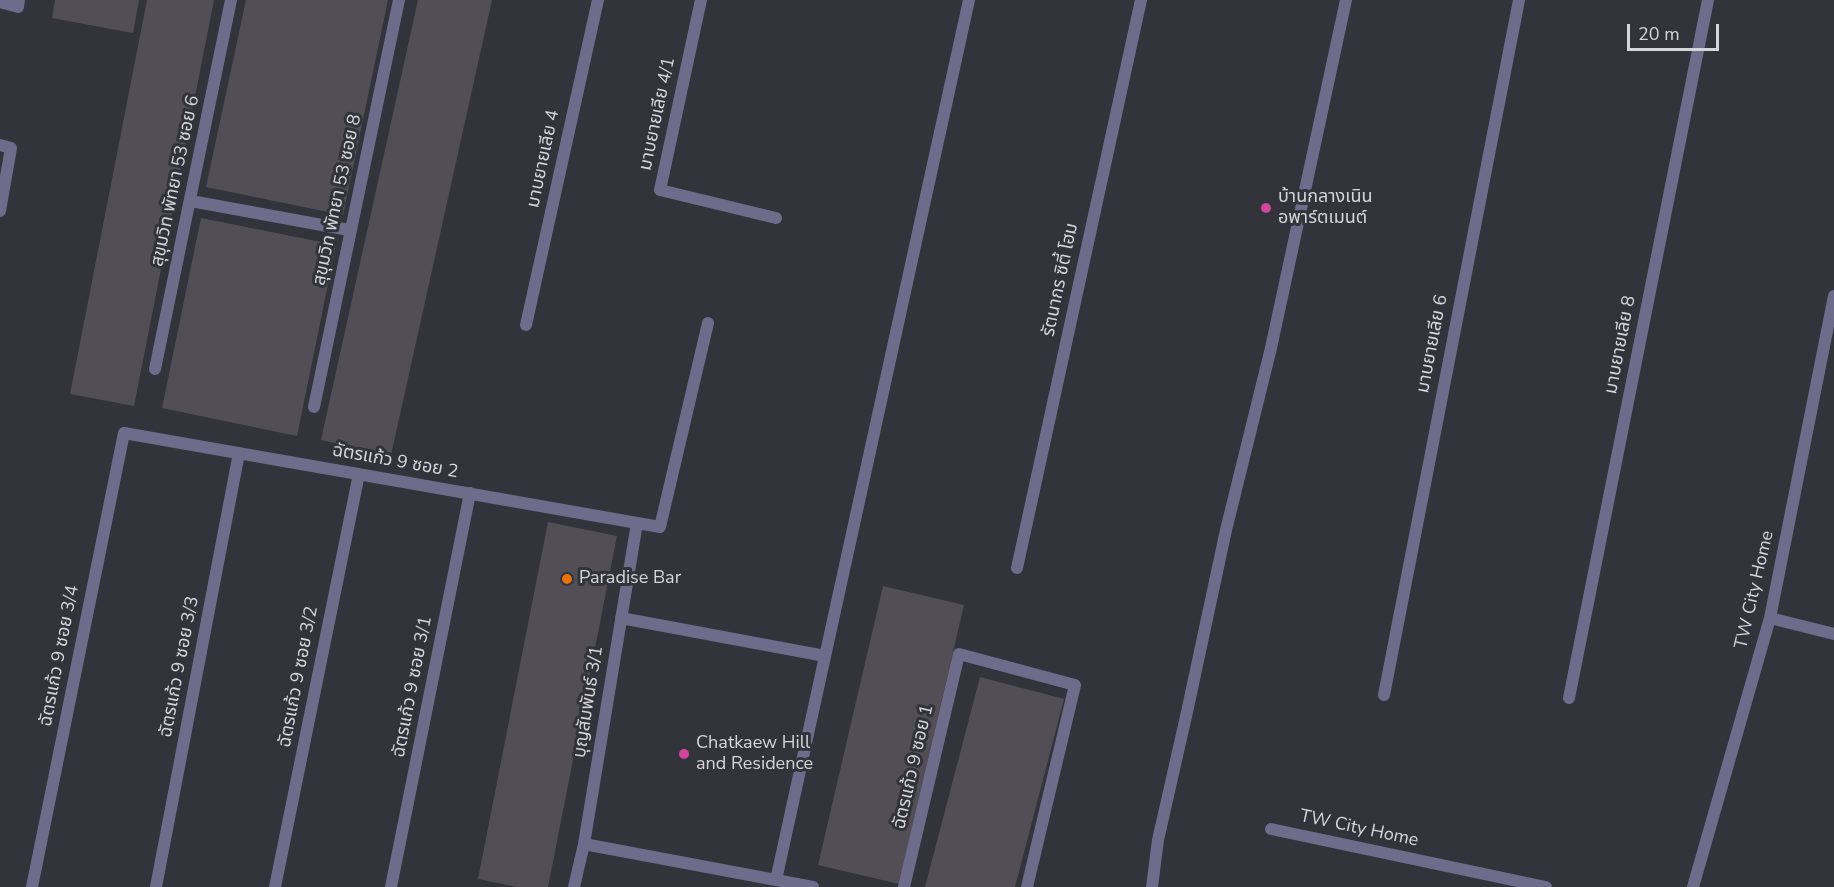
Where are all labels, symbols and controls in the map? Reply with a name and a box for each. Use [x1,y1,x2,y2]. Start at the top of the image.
scale bar [1630,12,1722,50]
text: 20 m [1638,22,1680,46]
street label: มาบยายเลีย 4/1 [635,55,681,173]
street label: สุขุมวิท พัทยา 53 ซอย 6 [147,93,205,269]
street label: มาบยายเลีย 4 [523,108,565,210]
street label: สุขุมวิท พัทยา 53 ซอย 8 [309,112,367,288]
place label: บ้านกลางเนิน อพาร์ตเมนต์ [1278,187,1373,230]
marker: บ้านกลางเนิน อพาร์ตเมนต์ [1259,201,1273,215]
street label: รัตนากร ซิตี้ โฮม [1038,221,1084,339]
street label: มาบยายเลีย 6 [1413,293,1453,395]
street label: มาบยายเลีย 8 [1601,294,1641,396]
street label: ฉัตรแก้ว 9 ซอย 2 [330,440,460,484]
street label: TW City Home [1731,529,1779,651]
place label: Paradise Bar [579,568,681,590]
marker: Paradise Bar [560,572,574,586]
street label: ฉัตรแก้ว 9 ซอย 3/4 [36,584,84,728]
street label: ฉัตรแก้ว 9 ซอย 3/3 [156,595,204,739]
street label: ฉัตรแก้ว 9 ซอย 3/2 [275,605,323,749]
street label: ฉัตรแก้ว 9 ซอย 3/1 [389,615,437,759]
street label: บุญสัมพันธ์ 3/1 [569,644,609,760]
street label: ฉัตรแก้ว 9 ซอย 1 [889,702,939,832]
place label: Chatkaew Hill and Residence [696,733,813,776]
marker: Chatkaew Hill and Residence [677,747,691,761]
street label: TW City Home [1298,806,1420,852]

